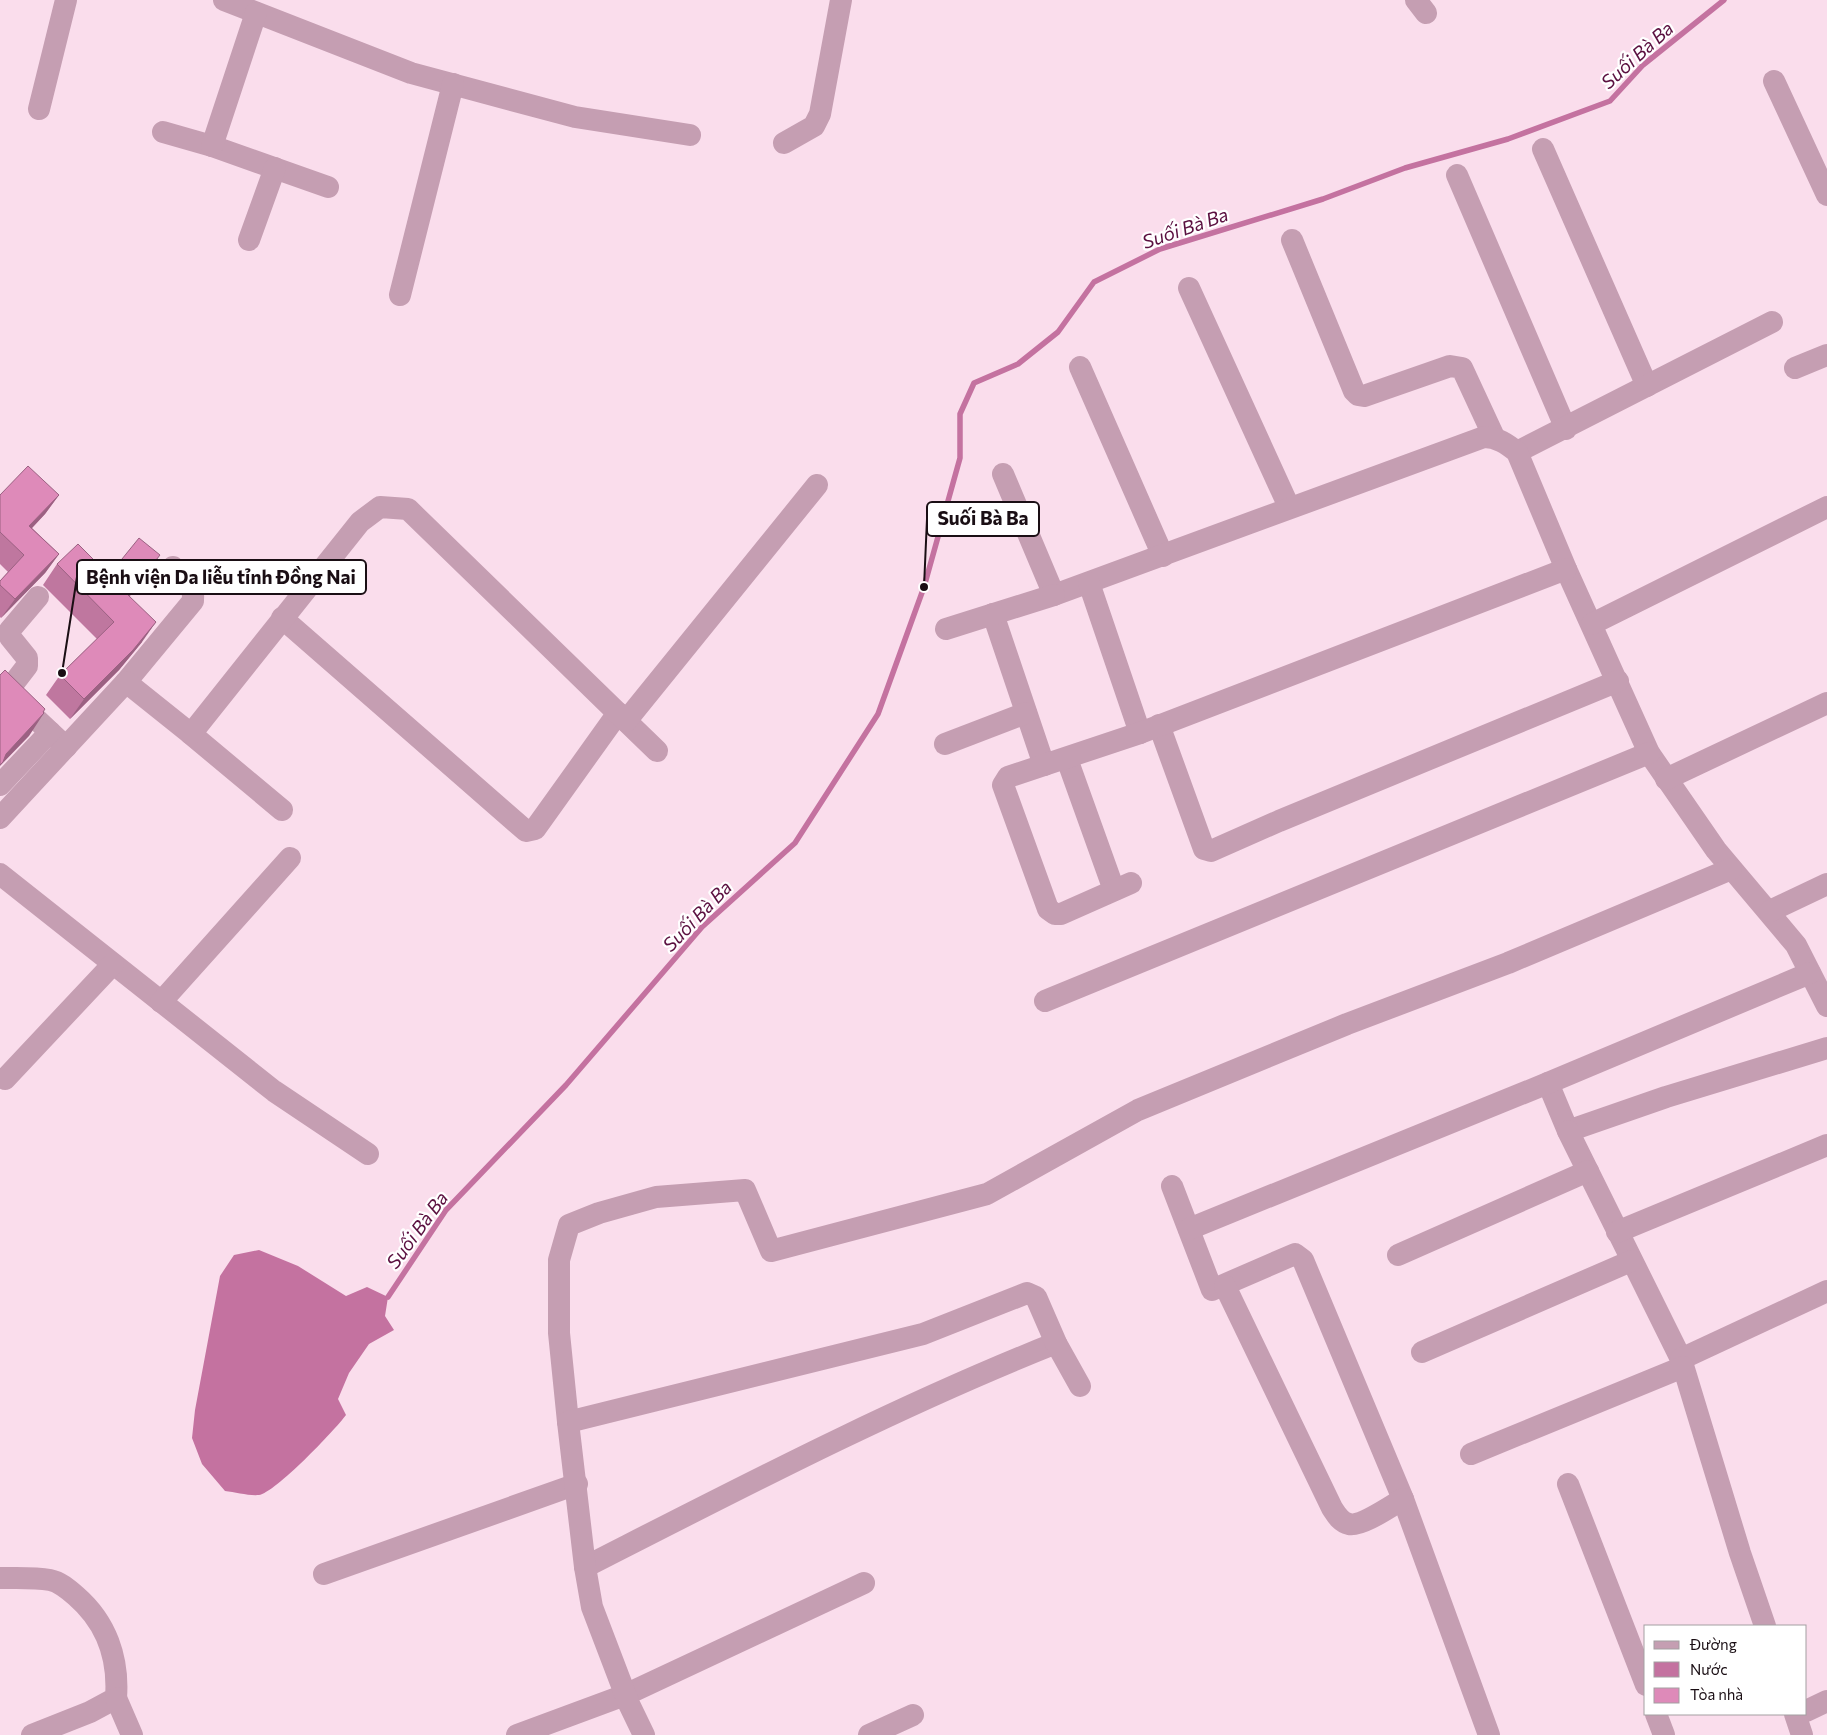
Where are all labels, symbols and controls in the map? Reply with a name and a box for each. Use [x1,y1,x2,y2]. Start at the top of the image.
water label: Suối Bà Ba [1596,16,1678,93]
water label: Suối Bà Ba [1139,202,1231,253]
callout: Suối Bà Ba [927,502,1039,536]
text: Suối Bà Ba [937,506,1029,529]
callout: Bệnh viện Da liễu tỉnh Đồng Nai [77,560,366,594]
text: Bệnh viện Da liễu tỉnh Đồng Nai [86,565,356,589]
water label: Suối Bà Ba [657,875,736,956]
water label: Suối Bà Ba [381,1187,452,1273]
legend [1644,1625,1807,1715]
text: Đường [1689,1635,1737,1653]
text: Nước [1690,1660,1728,1678]
text: Tòa nhà [1690,1685,1743,1703]

